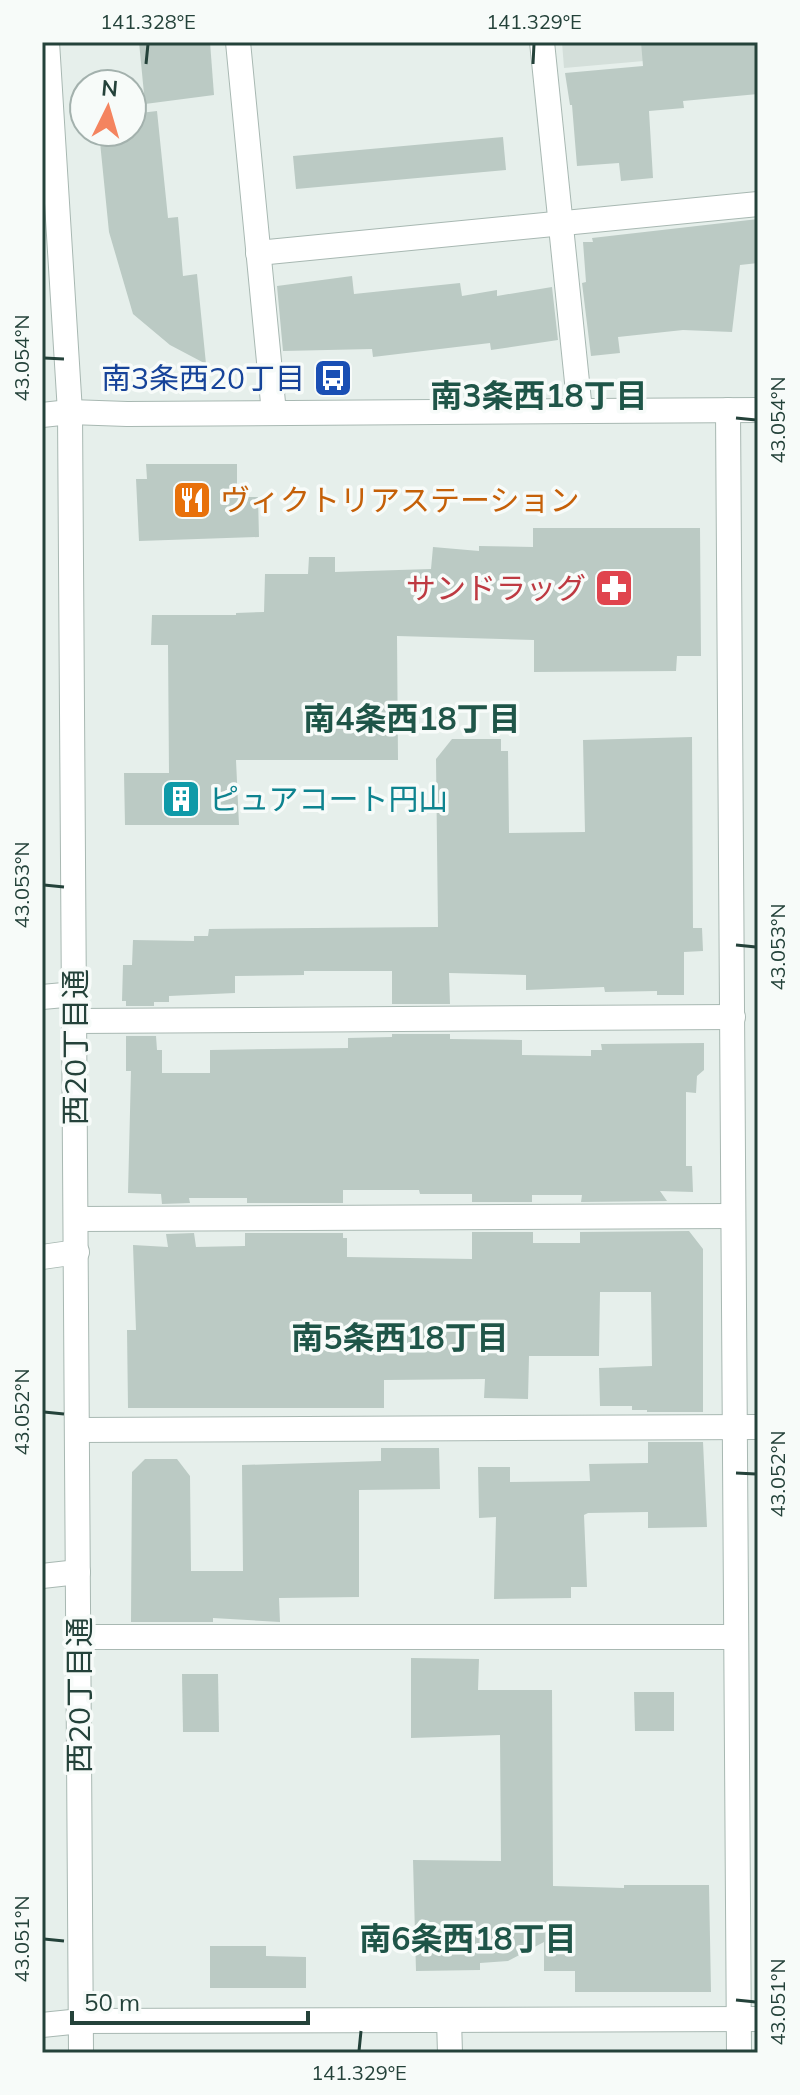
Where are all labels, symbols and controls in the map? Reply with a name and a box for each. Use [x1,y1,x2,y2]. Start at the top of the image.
text: 141.328°E [100,9,196,34]
text: 141.329°E [486,9,582,34]
north arrow [68,68,148,148]
text: N [100,73,119,103]
text: 43.054°N [9,315,34,401]
bus stop icon: 南3条西20丁目 [312,357,354,399]
place label: 南3条西20丁目 [101,359,305,397]
district label: 南3条西18丁目 [430,375,648,415]
text: 43.054°N [765,377,790,463]
restaurant icon: ヴィクトリアステーション [171,479,213,521]
place label: ヴィクトリアステーション [220,481,579,519]
pharmacy icon: サンドラッグ [593,567,635,609]
place label: サンドラッグ [406,569,586,607]
district label: 南4条西18丁目 [303,698,521,738]
building icon: ピュアコート円山 [160,778,202,820]
place label: ピュアコート円山 [209,780,448,818]
text: 43.053°N [9,842,34,928]
text: 43.053°N [765,904,790,990]
street label: 西20丁目通 [56,969,94,1125]
district label: 南5条西18丁目 [291,1317,509,1357]
text: 43.052°N [9,1369,34,1455]
text: 43.052°N [765,1431,790,1517]
street label: 西20丁目通 [60,1617,98,1773]
text: 43.051°N [9,1896,34,1982]
district label: 南6条西18丁目 [359,1918,577,1958]
text: 43.051°N [765,1959,790,2045]
scale bar [72,1975,308,2025]
text: 50 m [84,1987,140,2017]
text: 141.329°E [311,2060,407,2085]

